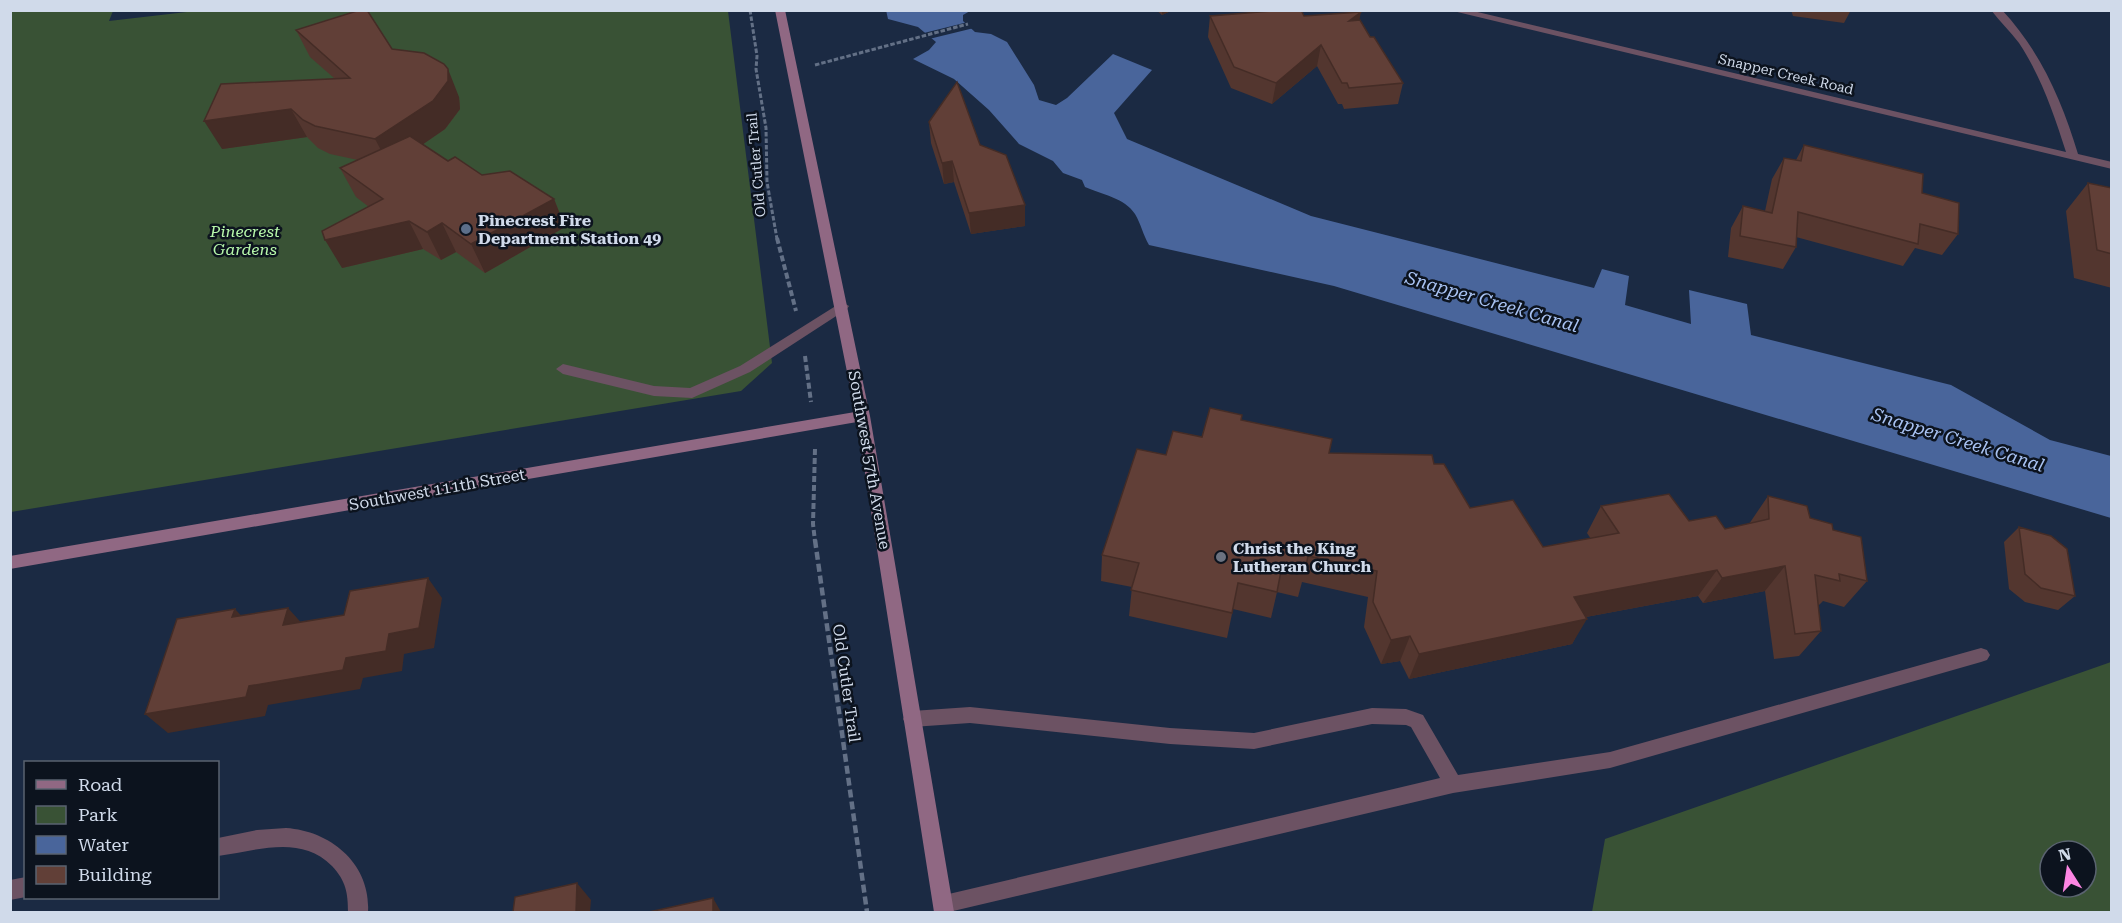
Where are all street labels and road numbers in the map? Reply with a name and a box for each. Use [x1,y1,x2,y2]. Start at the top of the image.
street label: Snapper Creek Road [1717,51,1855,97]
street label: Old Cutler Trail [743,112,769,218]
street label: Southwest 57th Avenue [844,369,895,551]
street label: Southwest 111th Street [347,465,527,514]
street label: Old Cutler Trail [829,623,864,744]

